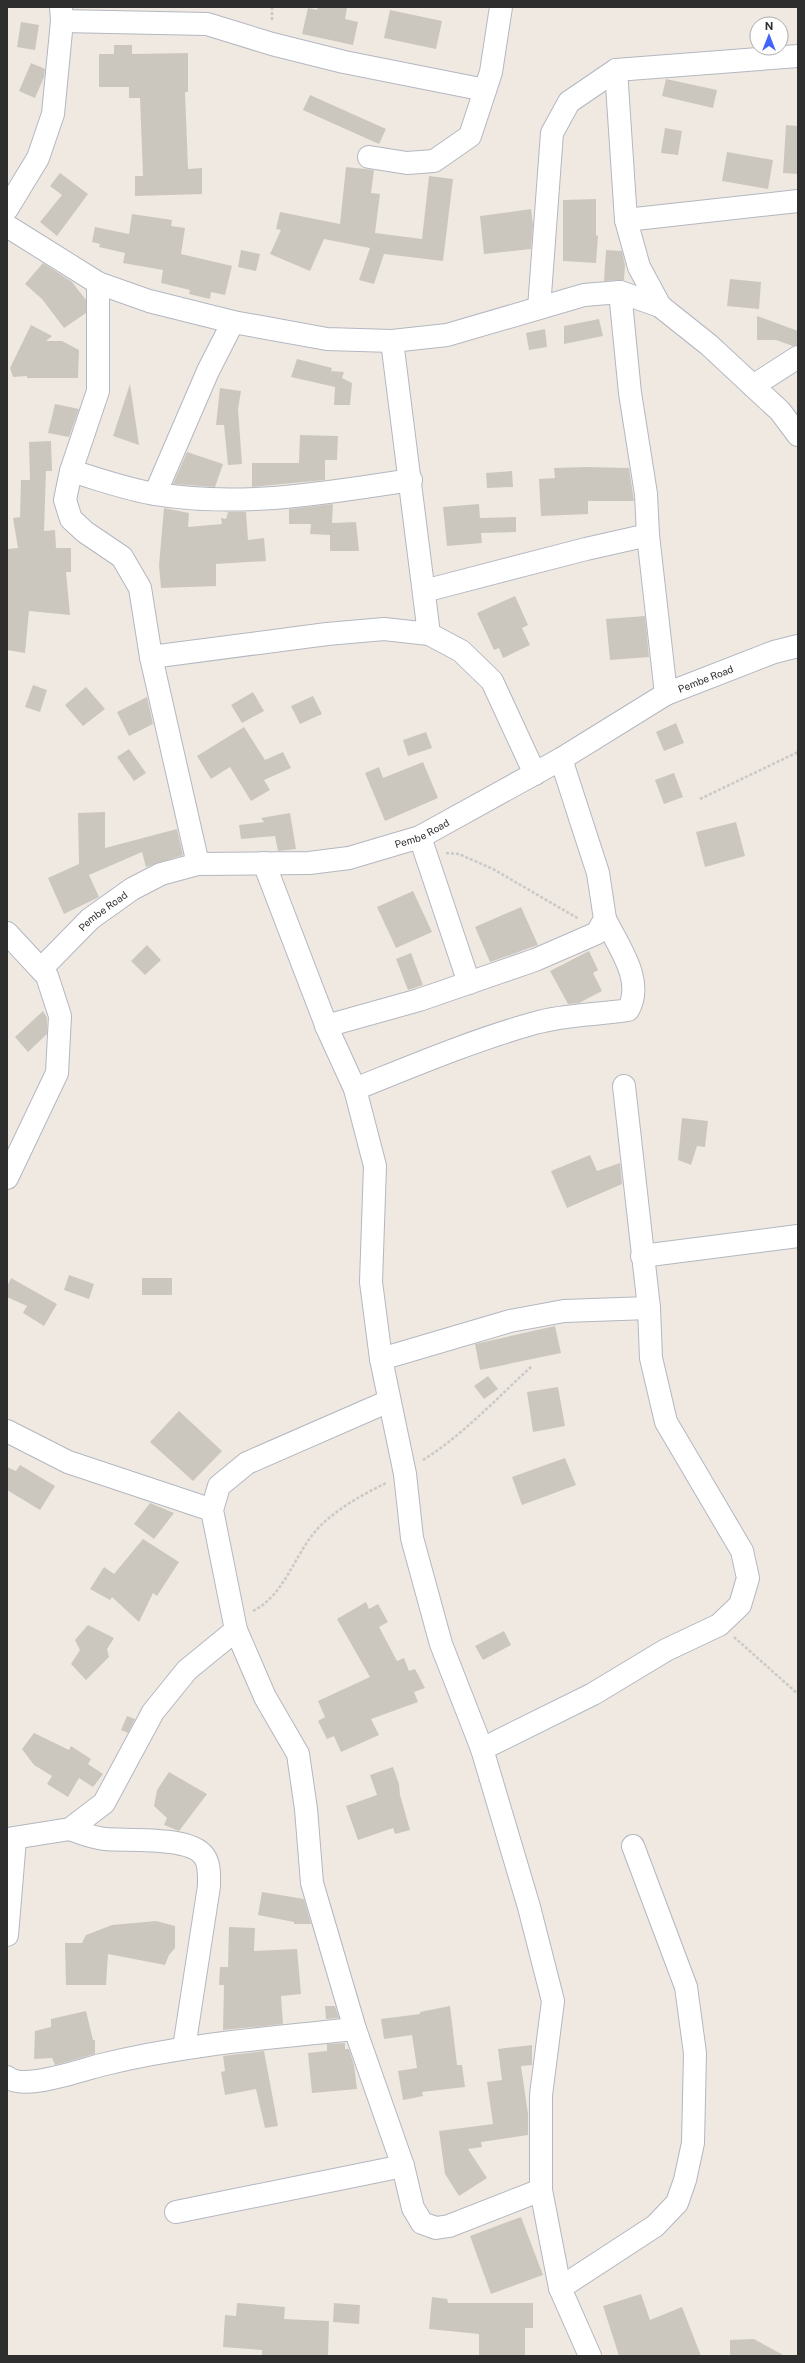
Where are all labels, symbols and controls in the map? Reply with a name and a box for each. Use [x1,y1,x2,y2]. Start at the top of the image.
north arrow [749,16,789,56]
text: N [765,20,773,32]
street label: Pembe Road [676,662,735,695]
street label: Pembe Road [393,816,451,850]
street label: Pembe Road [76,888,129,933]

